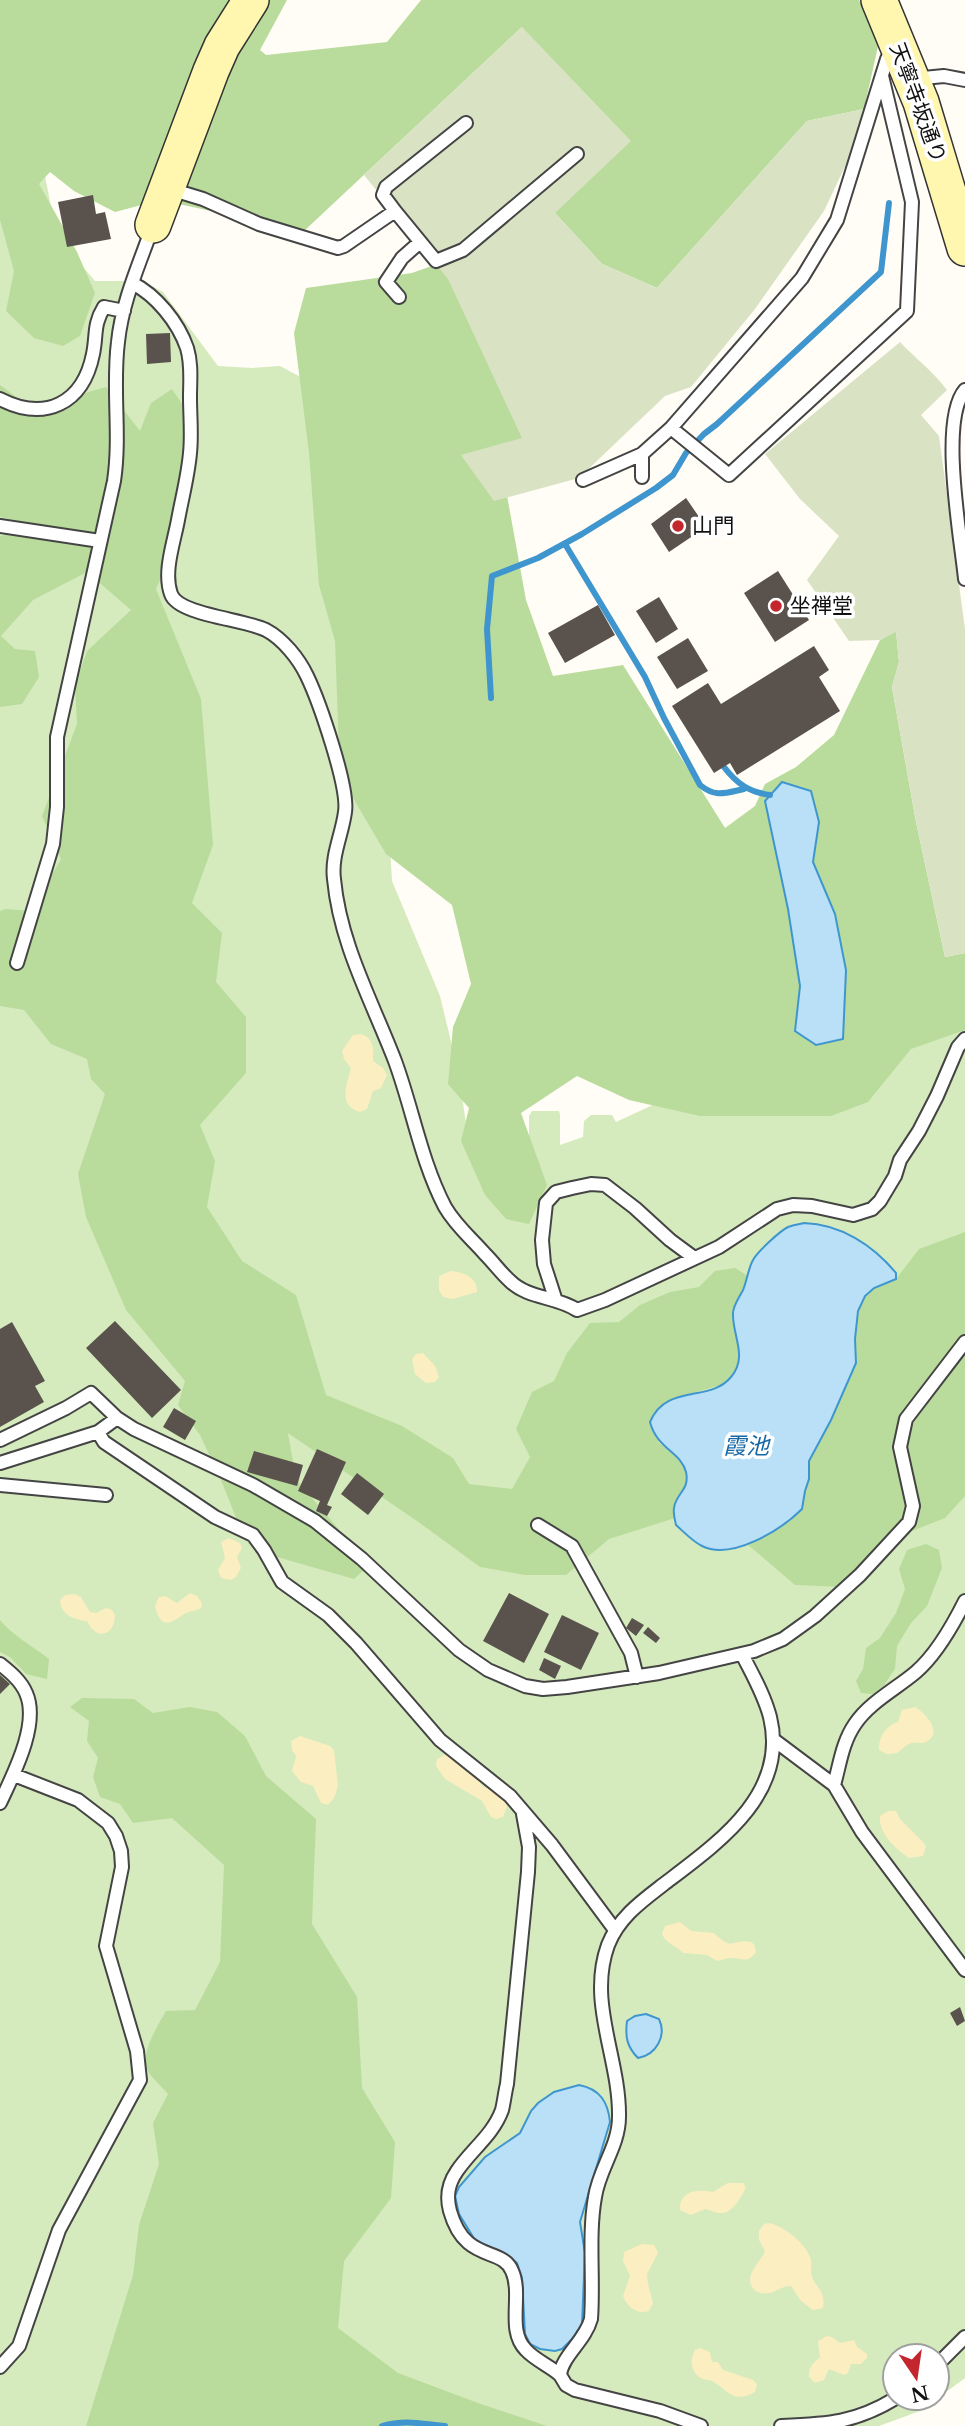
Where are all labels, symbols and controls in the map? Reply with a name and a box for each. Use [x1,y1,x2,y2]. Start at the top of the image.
street label: 天寧寺坂通り [884,39,952,167]
place label: 山門 [692,513,734,539]
marker: 山門 [670,518,686,534]
place label: 坐禅堂 [790,593,853,619]
marker: 坐禅堂 [768,598,784,614]
water label: 霞池 [723,1432,771,1460]
north arrow [881,2342,951,2412]
text: N [908,2380,931,2406]

